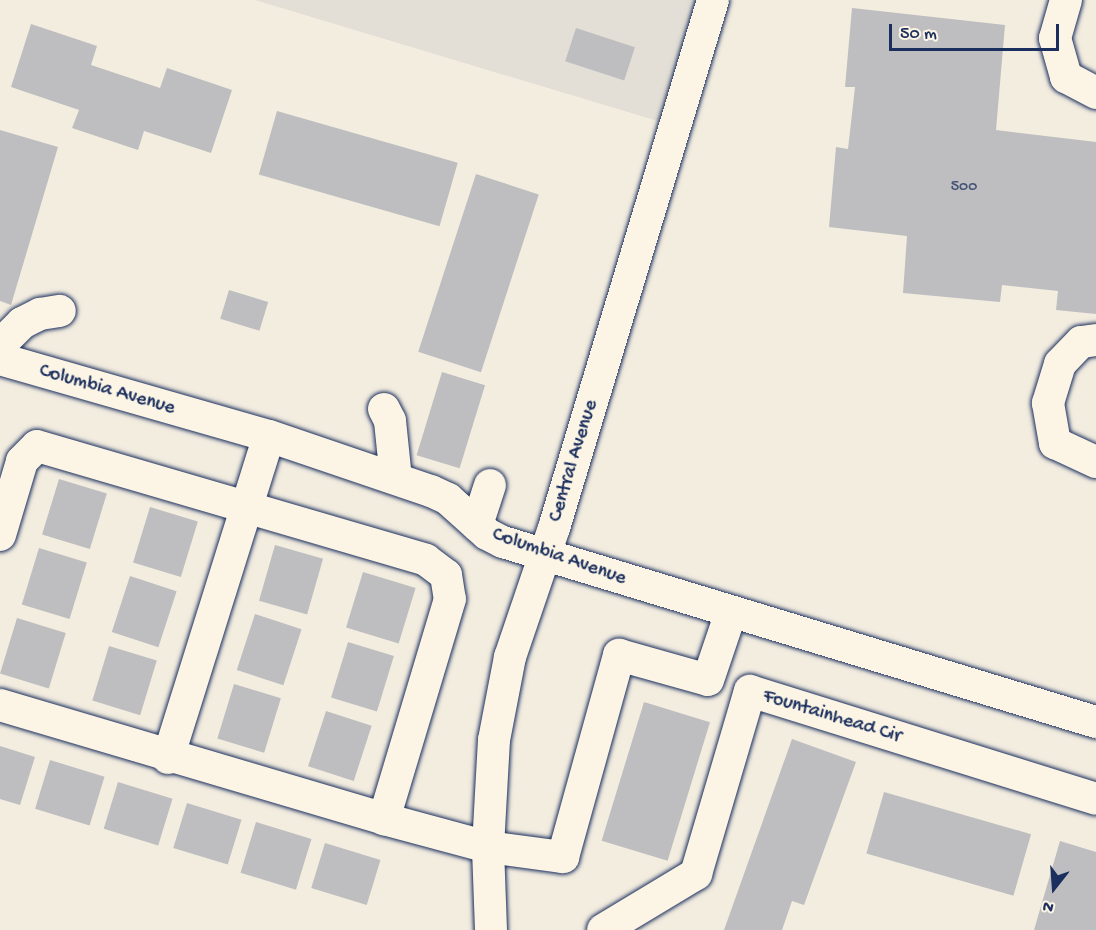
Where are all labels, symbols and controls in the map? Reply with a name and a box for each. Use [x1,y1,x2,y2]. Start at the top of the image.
scale bar [892,12,1062,50]
text: 50 m [900,24,937,45]
house number: 500 [951,178,977,198]
street label: Columbia Avenue [36,359,178,421]
street label: Central Avenue [544,397,604,525]
street label: Columbia Avenue [489,523,629,591]
street label: Fountainhead Cir [760,685,904,749]
north arrow [1024,858,1084,918]
text: N [1041,895,1056,916]

